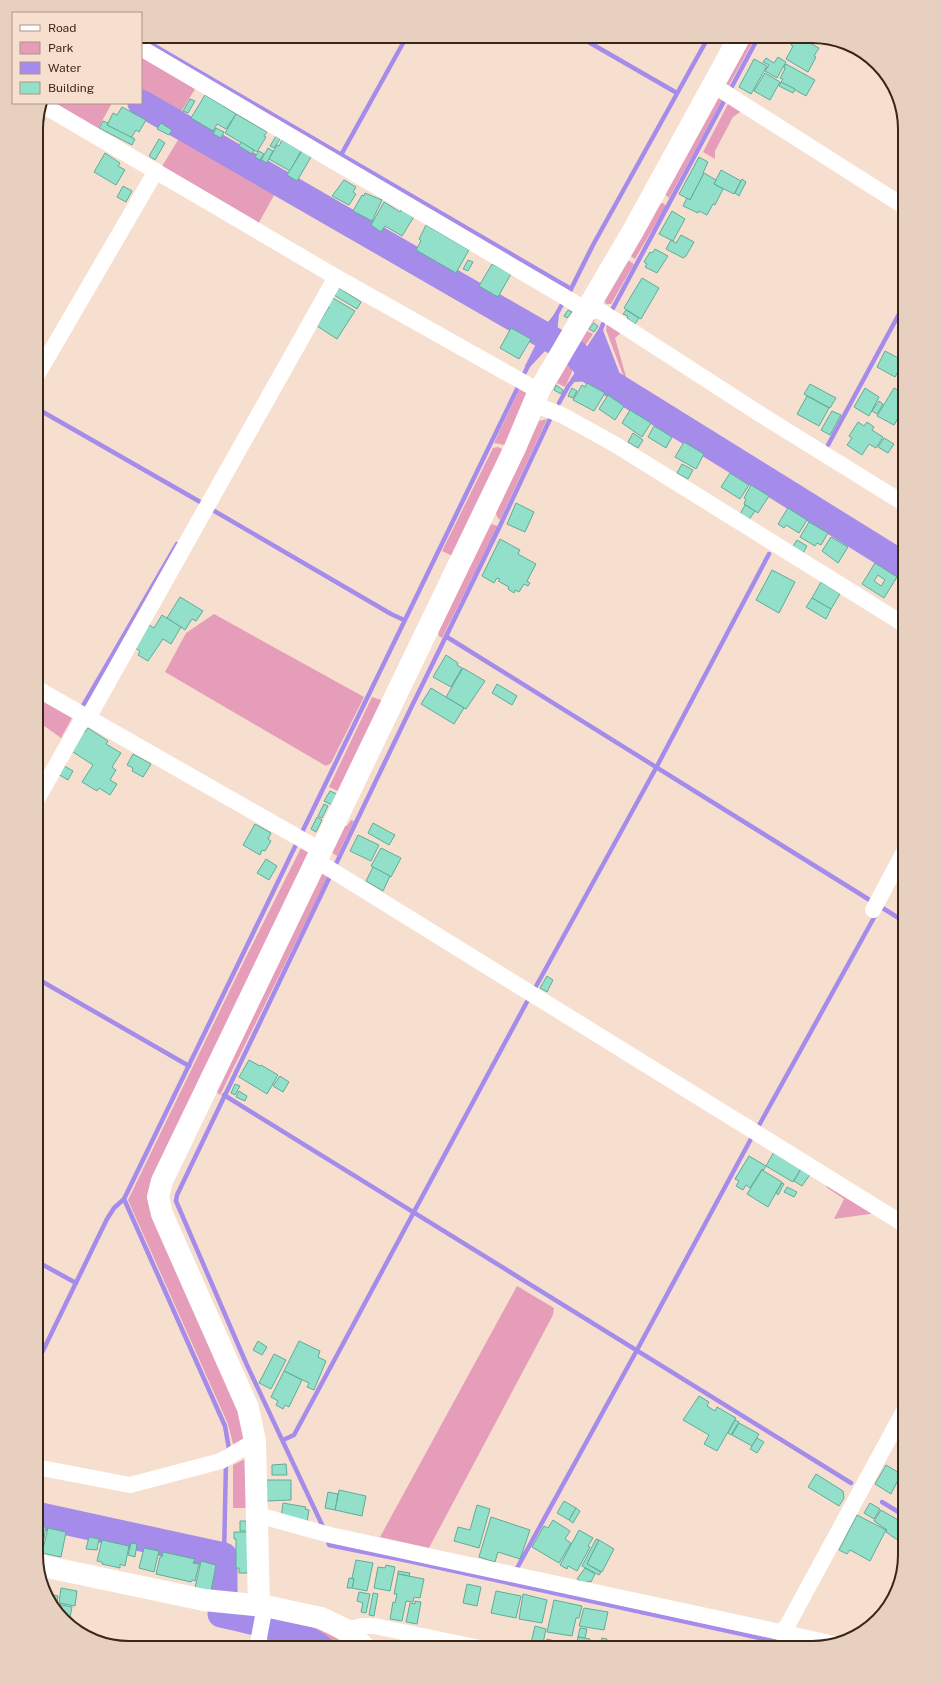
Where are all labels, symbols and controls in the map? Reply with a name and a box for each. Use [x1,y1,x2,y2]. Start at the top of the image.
legend [12,12,142,104]
text: Road [48,21,76,35]
text: Park [48,41,74,55]
text: Water [48,61,82,75]
text: Building [48,81,94,95]

